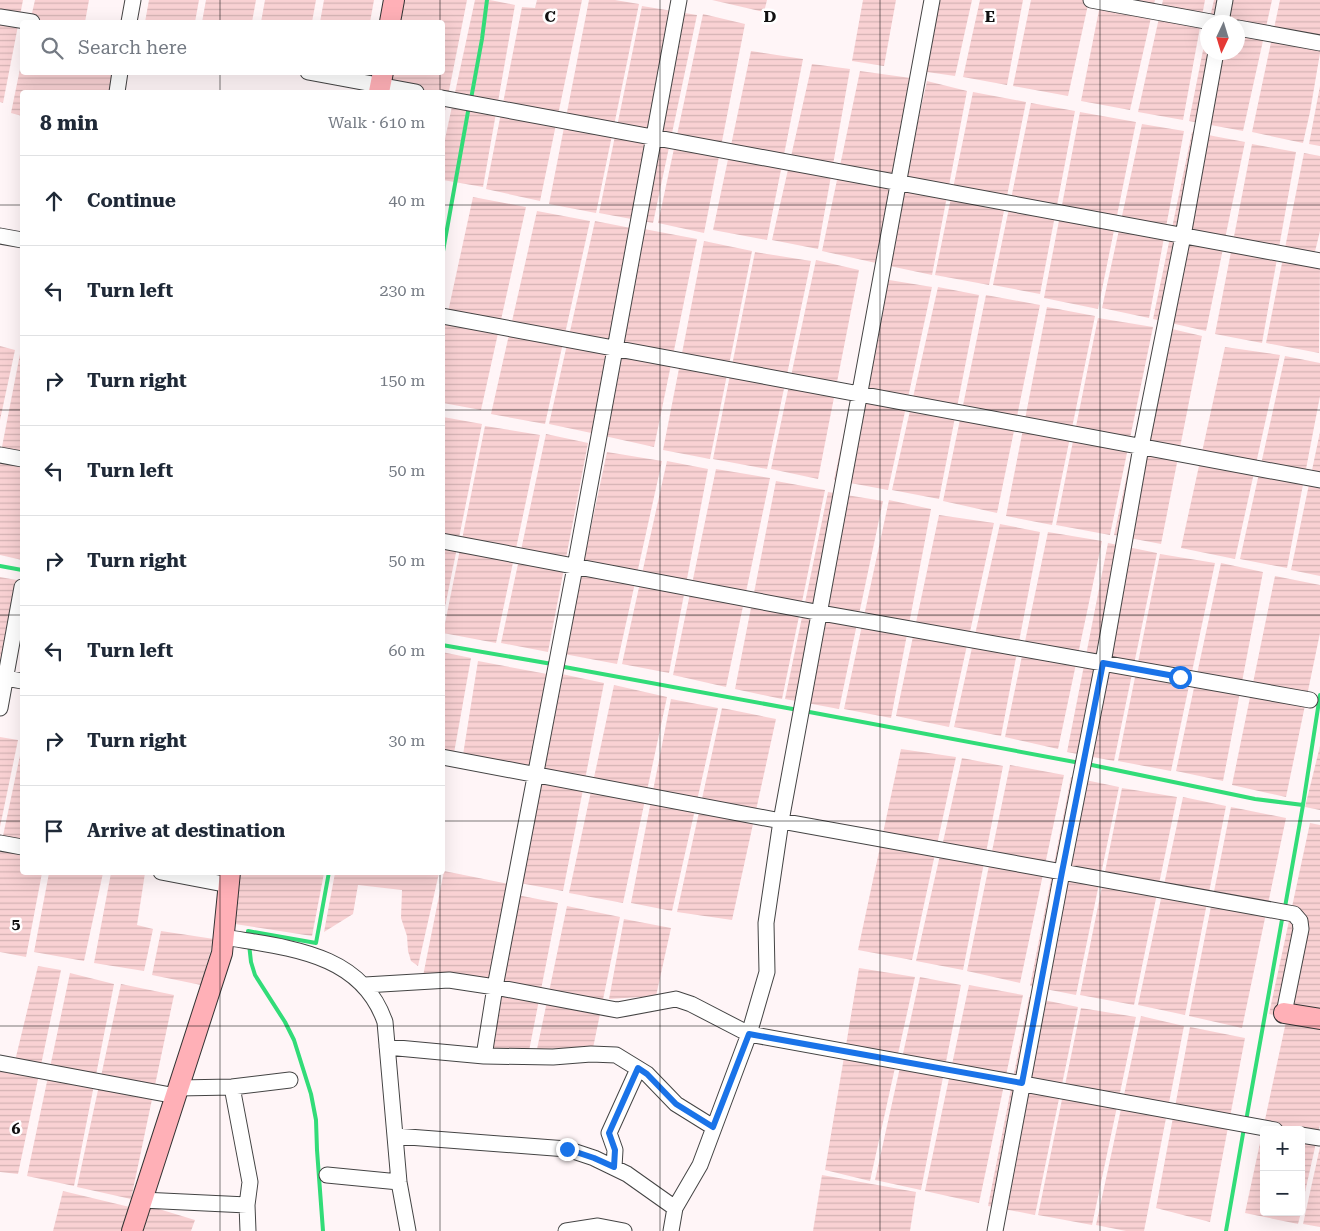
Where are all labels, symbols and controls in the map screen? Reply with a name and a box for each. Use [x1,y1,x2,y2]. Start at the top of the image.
text: C [544,7,556,26]
text: D [764,7,777,26]
text: E [985,7,995,26]
north arrow [1200,15,1245,60]
search box [20,20,445,75]
icon: search [38,34,66,62]
text: Search here [78,36,187,59]
text: 8 min [40,111,98,135]
text: Walk · 610 m [328,113,425,132]
icon: ahead [40,187,68,215]
text: Continue [87,189,176,212]
text: 40 m [388,191,425,210]
icon: left [40,277,68,305]
text: Turn left [87,279,173,302]
text: 230 m [379,281,425,300]
icon: right [40,367,68,395]
text: Turn right [87,369,187,392]
text: 150 m [379,371,425,390]
icon: left [40,457,68,485]
text: Turn left [87,459,173,482]
text: 50 m [388,461,425,480]
icon: right [40,547,68,575]
text: Turn right [87,549,187,572]
text: 50 m [388,551,425,570]
icon: left [40,637,68,665]
text: Turn left [87,639,173,662]
text: 60 m [388,641,425,660]
route start [1169,666,1192,689]
icon: right [40,727,68,755]
text: Turn right [87,729,187,752]
text: 30 m [388,731,425,750]
icon: arrive [40,817,68,845]
text: Arrive at destination [87,819,285,842]
text: 5 [12,914,21,933]
text: 6 [12,1119,21,1138]
map controls [1260,1126,1305,1216]
button: + [1260,1126,1305,1171]
route end [556,1138,579,1161]
button: − [1260,1171,1305,1216]

